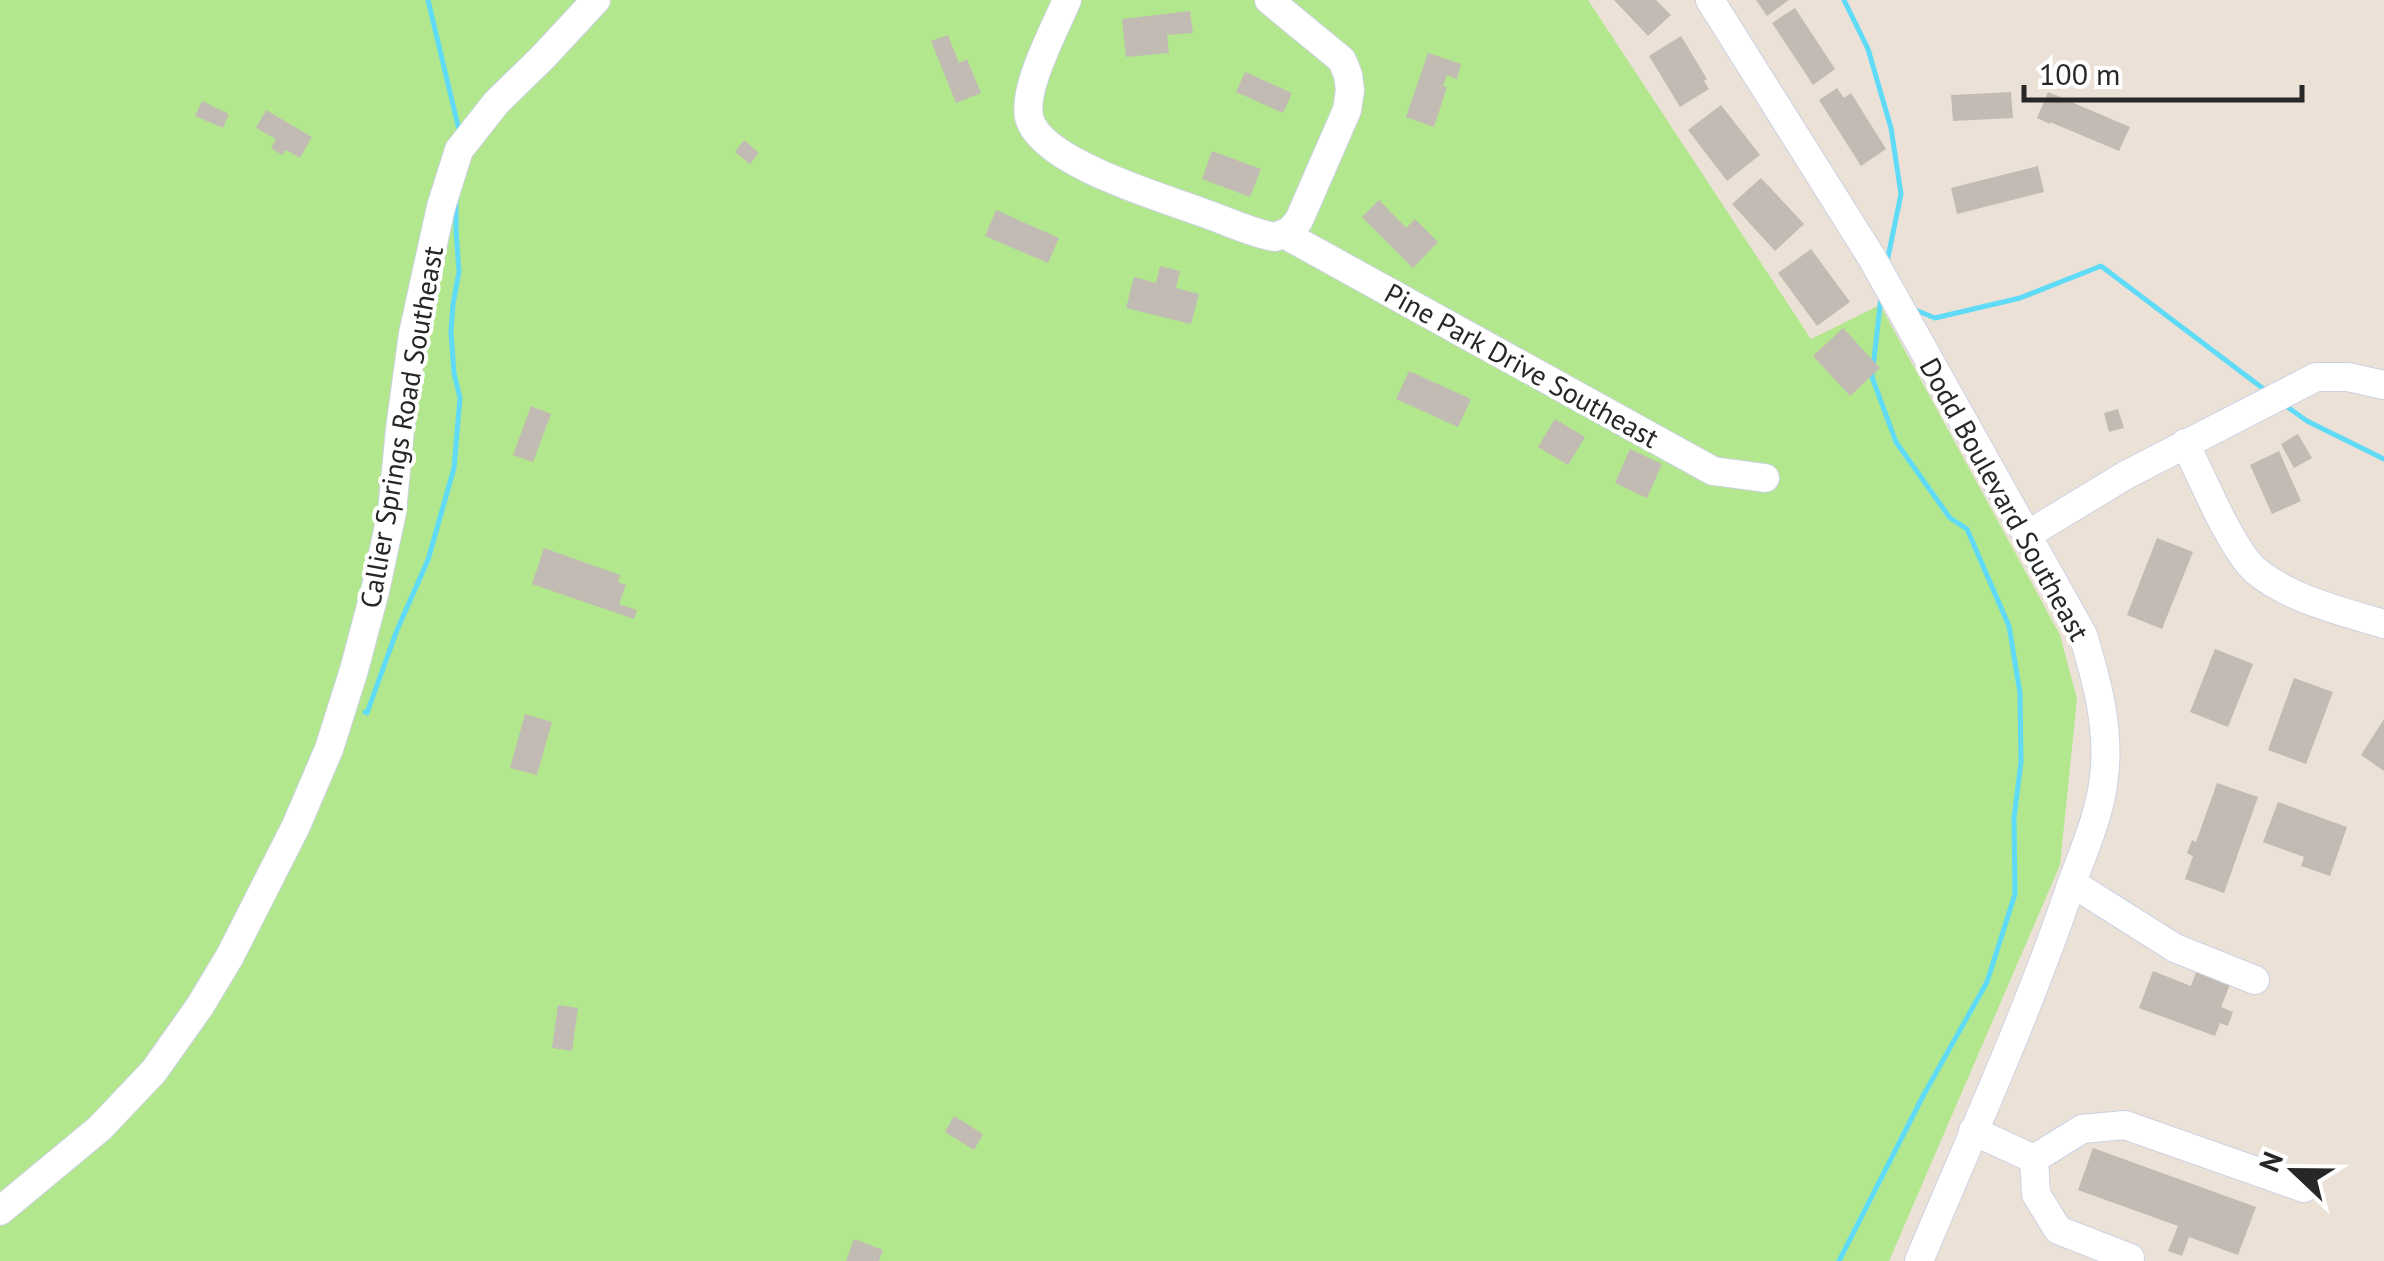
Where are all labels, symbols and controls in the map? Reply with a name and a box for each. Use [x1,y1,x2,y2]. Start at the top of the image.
scale bar [2024,40,2302,102]
text: 100 m [2039,54,2120,93]
street label: Callier Springs Road Southeast [351,243,451,611]
street label: Pine Park Drive Southeast [1378,274,1666,456]
street label: Dodd Boulevard Southeast [1912,351,2098,647]
north arrow [2244,1121,2344,1221]
text: N [2250,1146,2291,1177]

